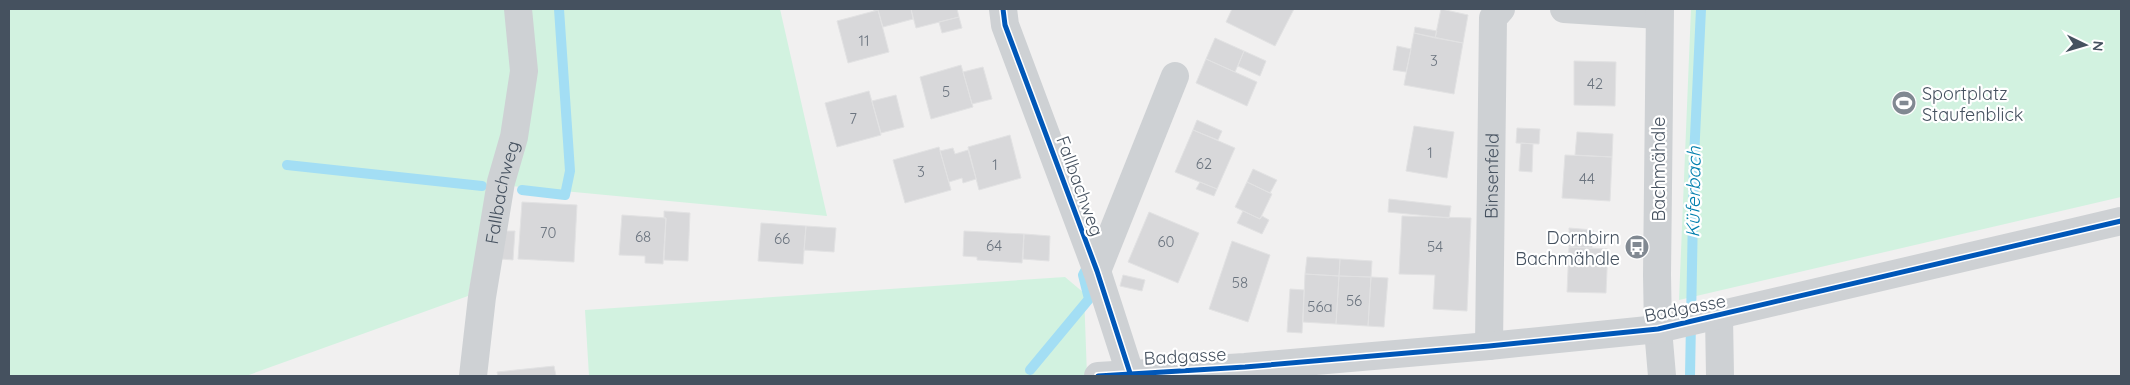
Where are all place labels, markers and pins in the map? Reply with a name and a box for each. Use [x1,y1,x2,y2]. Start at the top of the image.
place label: Sportplatz Staufenblick [1922,82,2023,126]
sports icon: Sportplatz Staufenblick [1891,90,1917,116]
place label: Dornbirn Bachmähdle [1515,226,1620,270]
bus stop icon: Dornbirn Bachmähdle [1624,234,1650,260]

